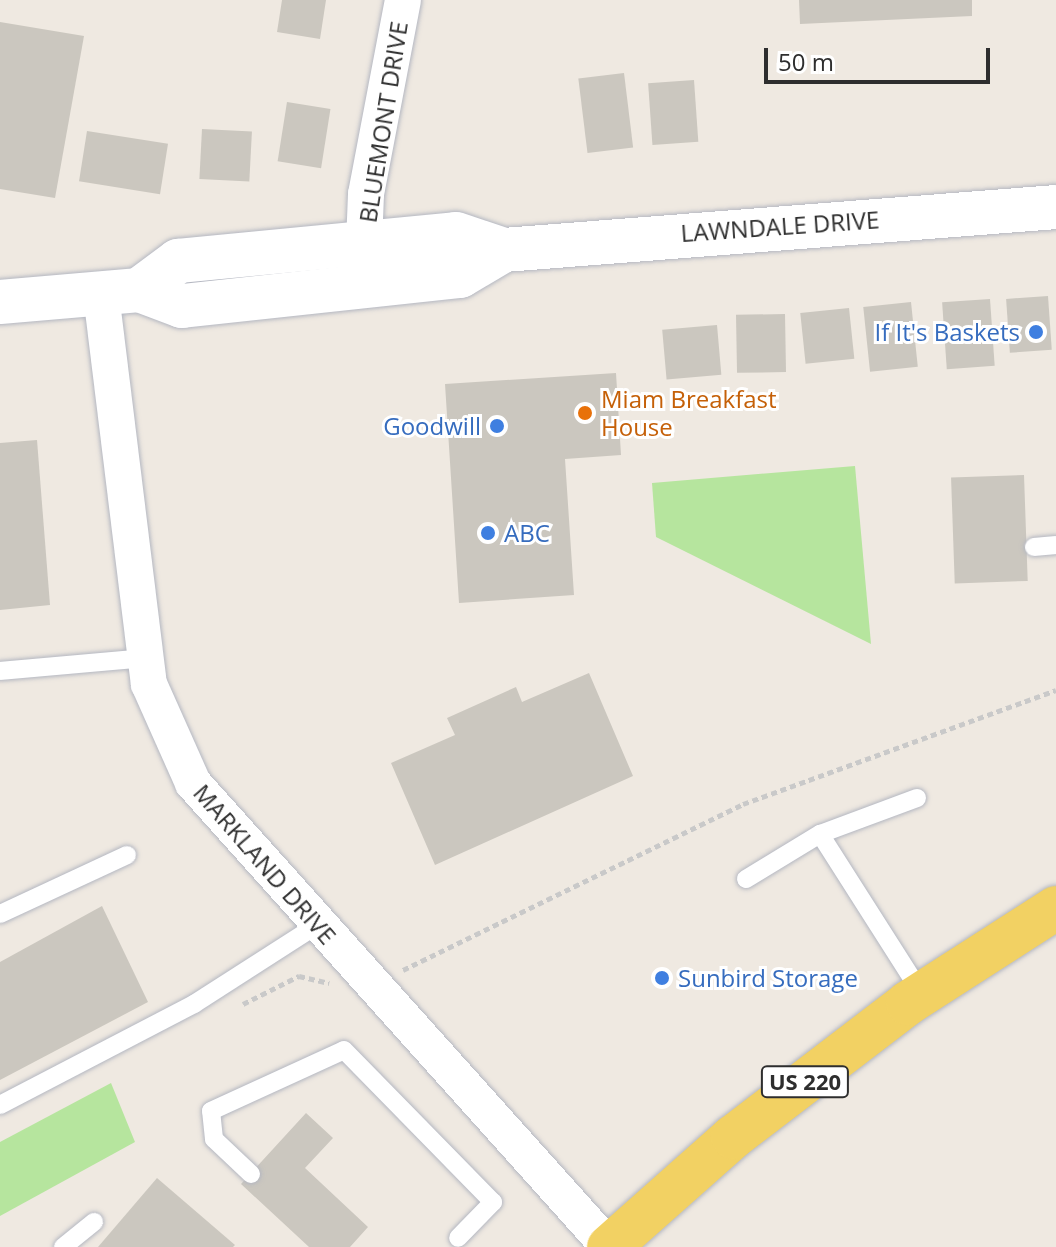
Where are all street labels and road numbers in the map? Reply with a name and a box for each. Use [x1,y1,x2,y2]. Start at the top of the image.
street label: BLUEMONT DRIVE [353,19,413,225]
street label: LAWNDALE DRIVE [680,205,880,247]
street label: MARKLAND DRIVE [188,778,342,950]
road number: US 220 [759,1064,851,1100]

